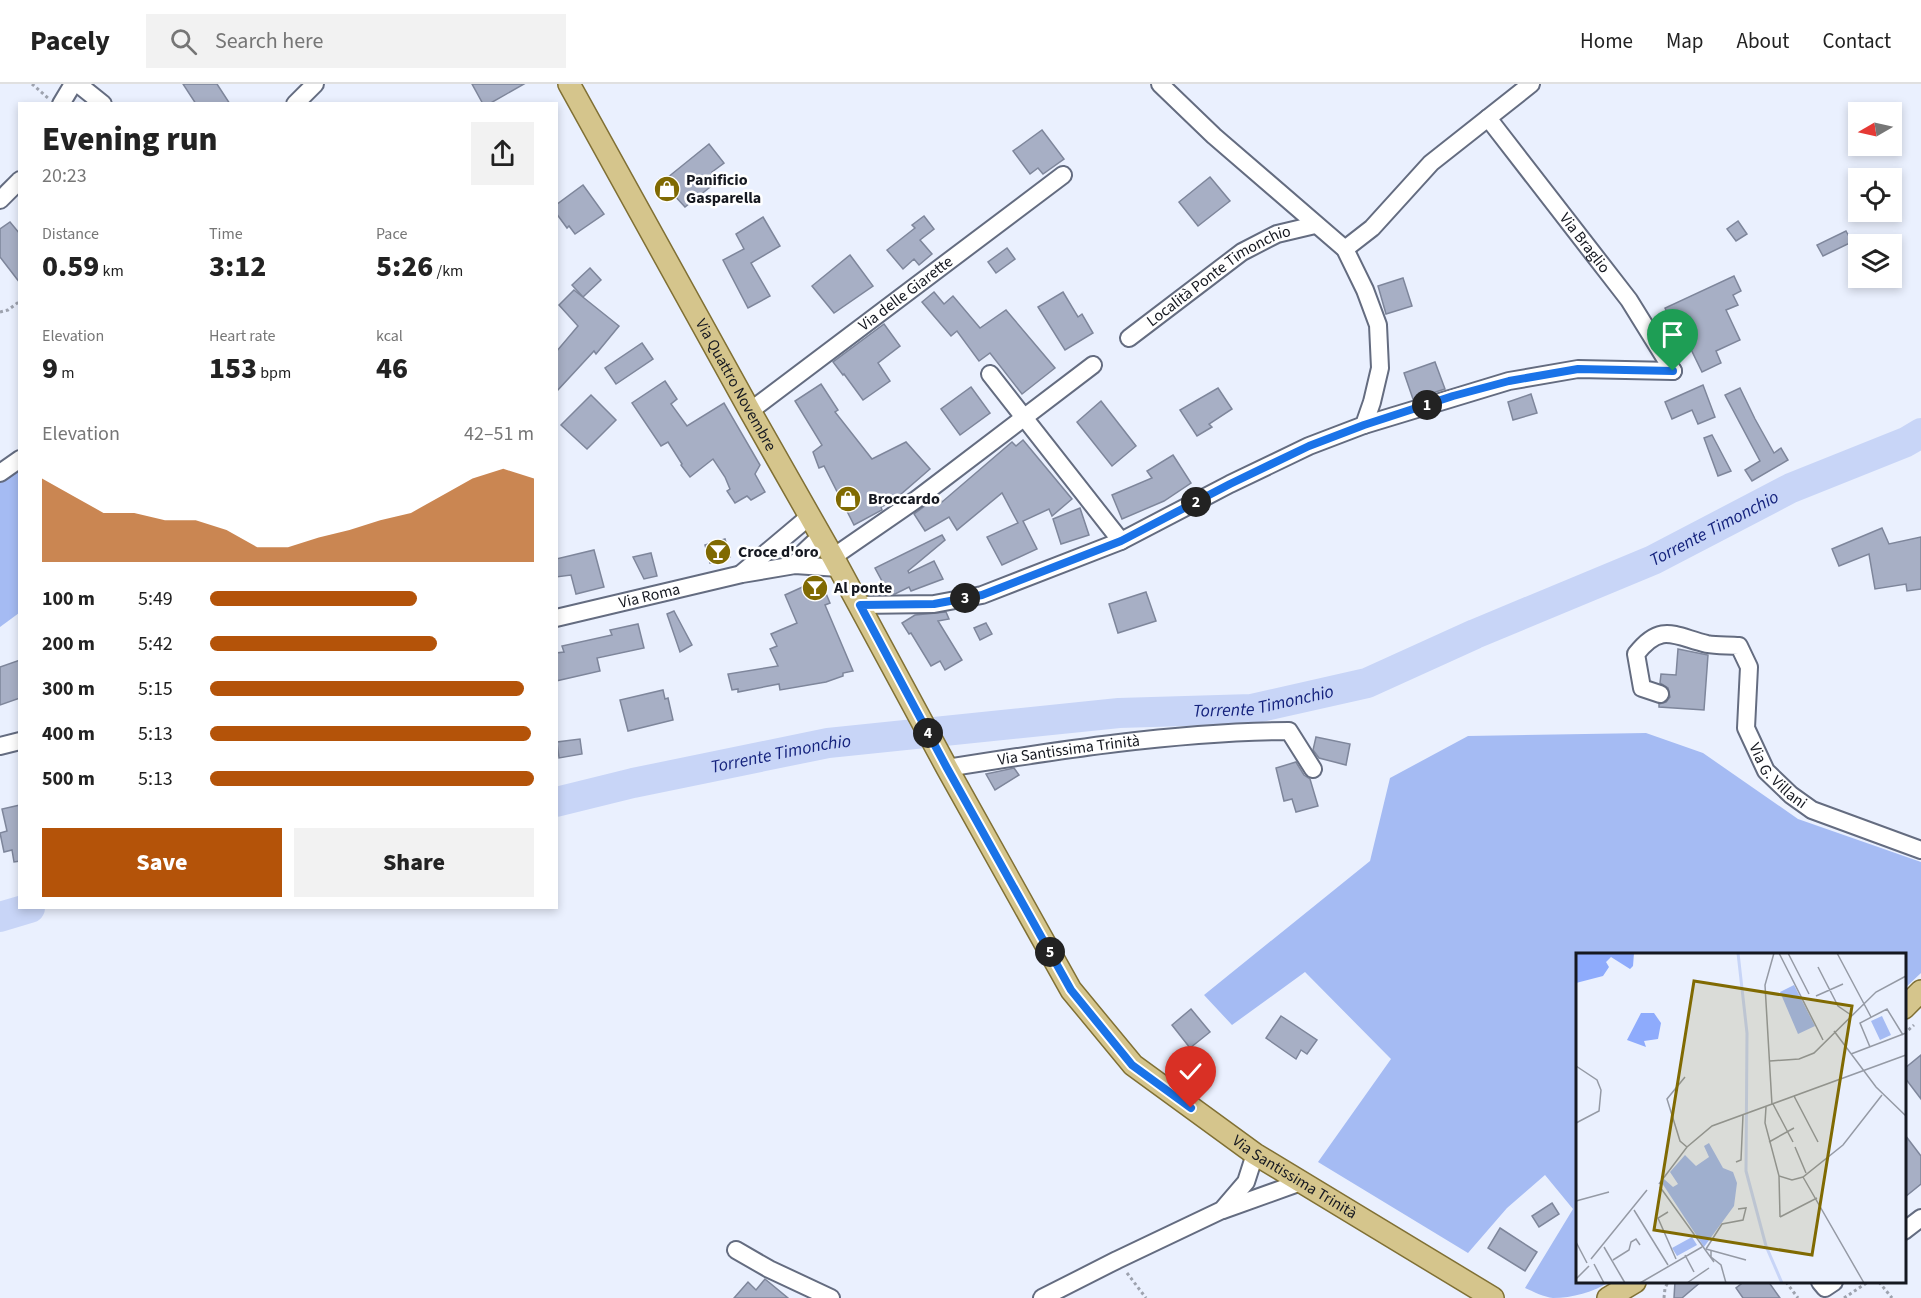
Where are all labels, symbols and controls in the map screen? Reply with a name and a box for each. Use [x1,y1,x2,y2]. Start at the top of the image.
search box [146,14,566,68]
text: Pacely [30,21,110,61]
icon: search [167,25,200,58]
text: Search here [215,25,323,57]
text: Home [1580,26,1633,56]
text: Map [1666,26,1704,56]
text: About [1737,26,1789,56]
text: Contact [1822,26,1891,56]
north arrow [1848,102,1902,156]
map controls [1848,102,1902,288]
text: Evening run [42,116,218,163]
button: share [471,122,534,185]
text: 20:23 [42,162,87,190]
button: locate [1848,168,1902,222]
place label: Panificio Gasparella [686,169,761,209]
shop icon: Panificio Gasparella [652,174,682,204]
street label: Via Braglio [1554,208,1615,278]
street label: Località Ponte Timonchio [1142,220,1293,332]
text: Distance [42,223,99,245]
text: Time [209,223,243,245]
text: Pace [376,223,407,245]
button: layers [1848,234,1902,288]
text: 0.59 [42,245,99,288]
text: 3:12 [209,245,266,288]
text: 5:26 [376,245,433,288]
street label: Via delle Giarette [854,251,957,336]
text: km [99,260,124,282]
text: /km [433,260,463,282]
pin [1647,309,1698,371]
street label: Via Quattro Novembre [690,315,782,455]
icon: arrive [1656,318,1689,351]
text: Elevation [42,325,104,347]
text: Heart rate [209,325,276,347]
text: kcal [376,325,403,347]
text: 9 [42,347,58,390]
text: 153 [209,347,257,390]
text: 46 [376,347,408,390]
text: m [58,362,75,384]
text: bpm [257,362,291,384]
pin: 1 [1412,390,1442,420]
text: 1 [1423,394,1431,416]
text: Elevation [42,420,120,448]
text: 42–51 m [464,420,534,448]
shop icon: Broccardo [833,484,863,514]
water label: Torrente Timonchio [1645,484,1783,572]
pin: 2 [1181,487,1211,517]
place label: Broccardo [868,488,940,510]
text: 2 [1192,491,1200,513]
bar icon: Croce d'oro [703,537,733,567]
place label: Croce d'oro [738,541,819,563]
bar icon: Al ponte [800,573,830,603]
place label: Al ponte [833,577,892,599]
street label: Via Roma [617,578,682,614]
pin: 3 [950,583,980,613]
text: 100 m [42,585,95,613]
text: 5:49 [138,585,173,613]
text: 3 [961,587,969,609]
text: 200 m [42,630,95,658]
text: 5:42 [138,630,173,658]
text: 300 m [42,675,95,703]
text: 5:15 [138,675,173,703]
water label: Torrente Timonchio [1192,678,1336,723]
pin: 4 [913,718,943,748]
text: 400 m [42,720,95,748]
text: 5:13 [138,720,173,748]
text: 4 [924,722,932,744]
water label: Torrente Timonchio [708,728,852,779]
street label: Via Santissima Trinità [996,730,1141,771]
street label: Via G. Villani [1743,739,1811,814]
text: 500 m [42,765,95,793]
text: 5:13 [138,765,173,793]
button: Save [42,828,282,897]
button: Share [294,828,534,897]
pin: 5 [1035,937,1065,967]
text: 5 [1046,941,1054,963]
inset map [1576,953,1906,1283]
pin [1165,1046,1216,1108]
icon: check [1174,1055,1207,1088]
street label: Via Santissima Trinità [1228,1130,1361,1224]

